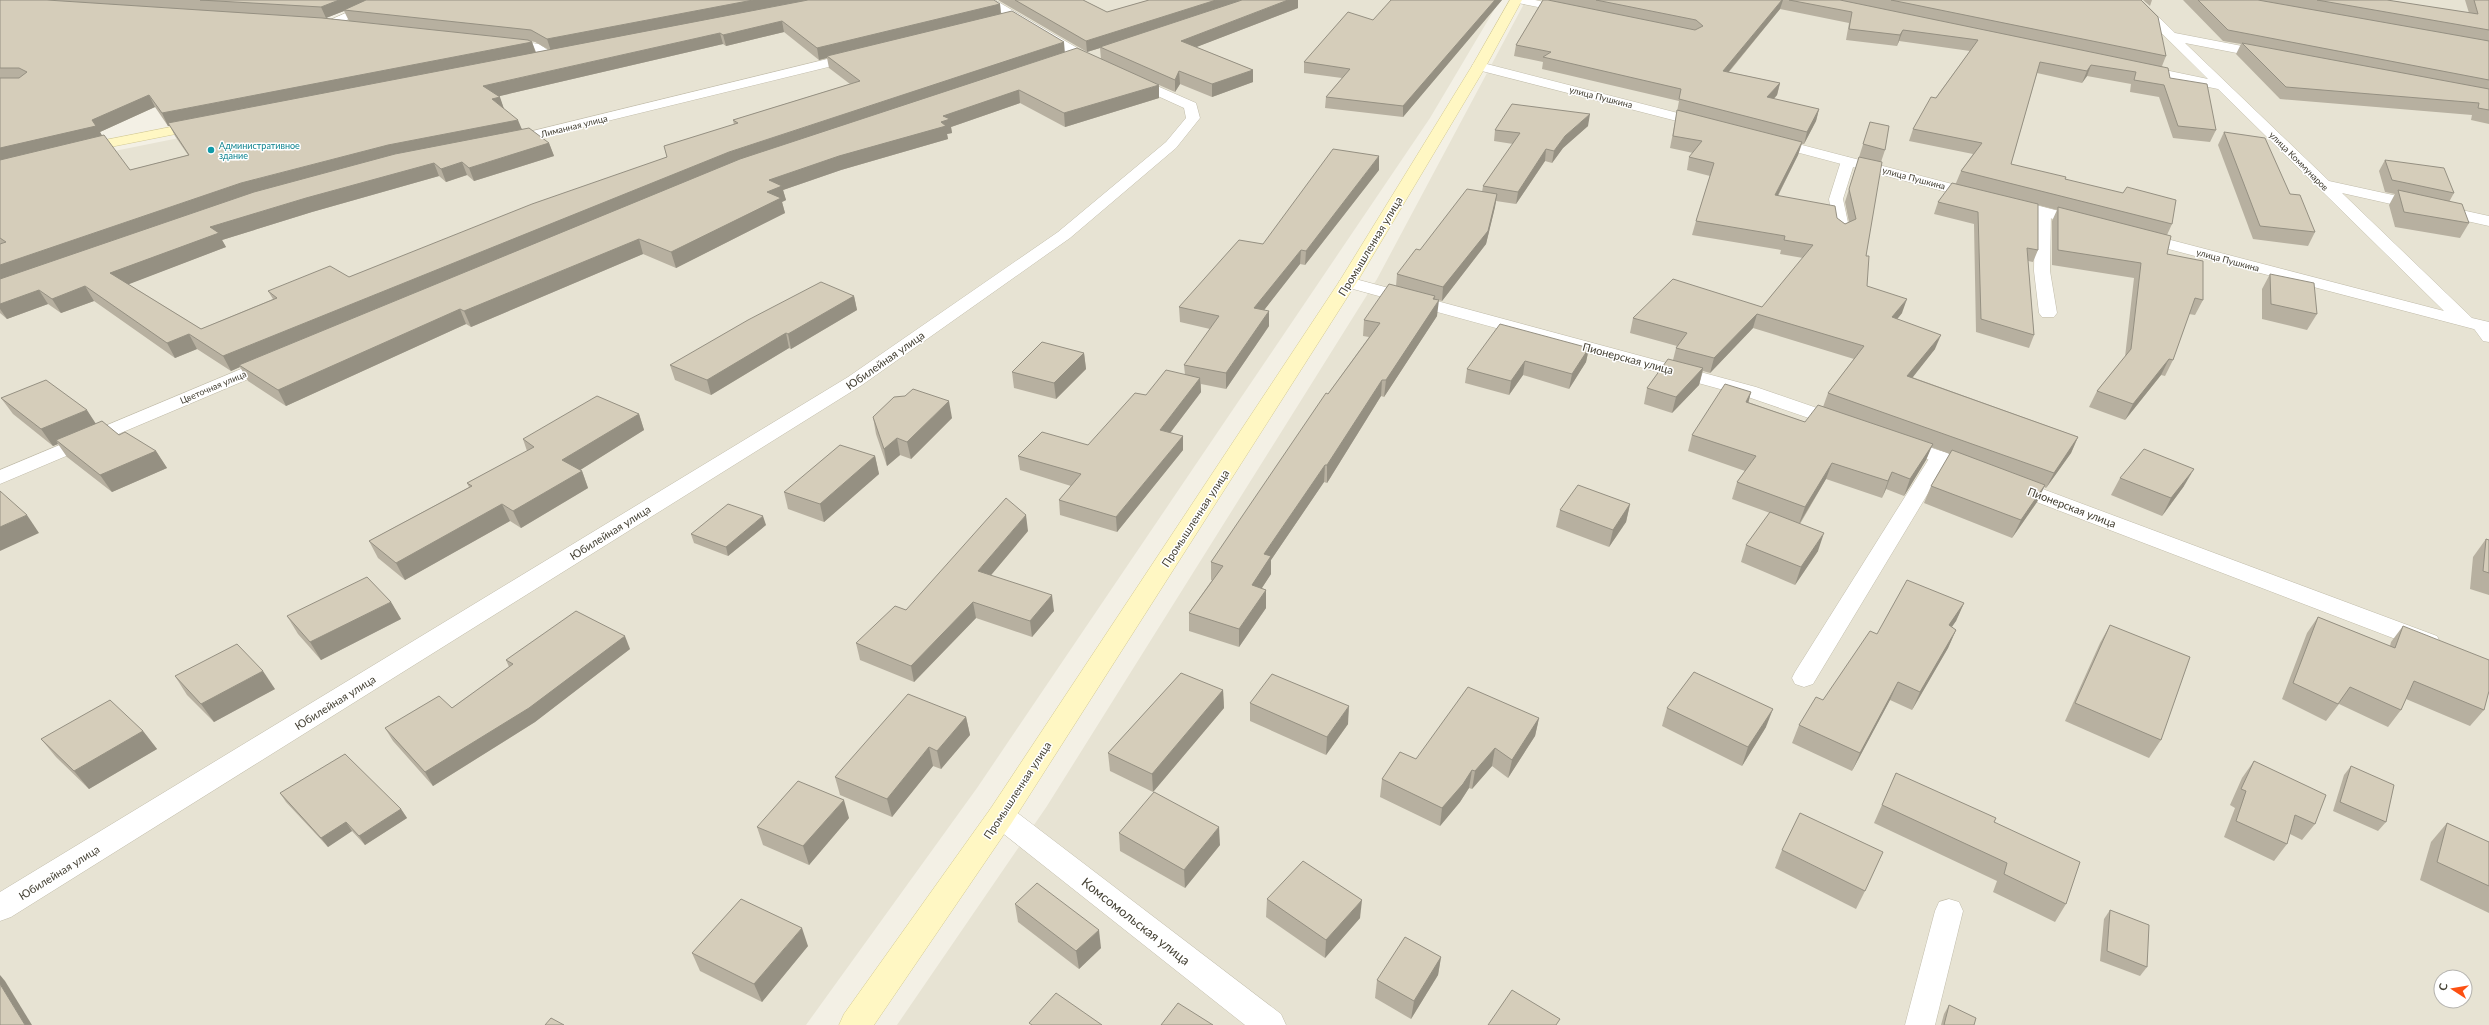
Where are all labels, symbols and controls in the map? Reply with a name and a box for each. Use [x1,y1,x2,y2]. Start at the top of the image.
street label: улица Пушкина [1568,84,1634,110]
street label: Лиманная улица [539,112,609,140]
street label: улица Коммунаров [2267,129,2331,193]
place label: Административное здание [219,140,300,161]
marker: Административное здание [206,145,216,155]
street label: улица Пушкина [1881,164,1947,192]
street label: Промышленная улица [1335,194,1405,298]
street label: улица Пушкина [2195,246,2261,274]
street label: Юбилейная улица [843,328,927,392]
street label: Пионерская улица [1581,340,1675,376]
street label: Цветочная улица [178,368,248,406]
street label: Промышленная улица [1159,467,1231,569]
street label: Пионерская улица [2026,484,2118,530]
street label: Юбилейная улица [567,502,653,562]
street label: Юбилейная улица [292,672,378,732]
street label: Промышленная улица [981,739,1053,841]
street label: Юбилейная улица [16,842,102,902]
street label: Комсомольская улица [1079,874,1193,968]
north arrow [2433,969,2473,1009]
text: С [2436,981,2450,992]

